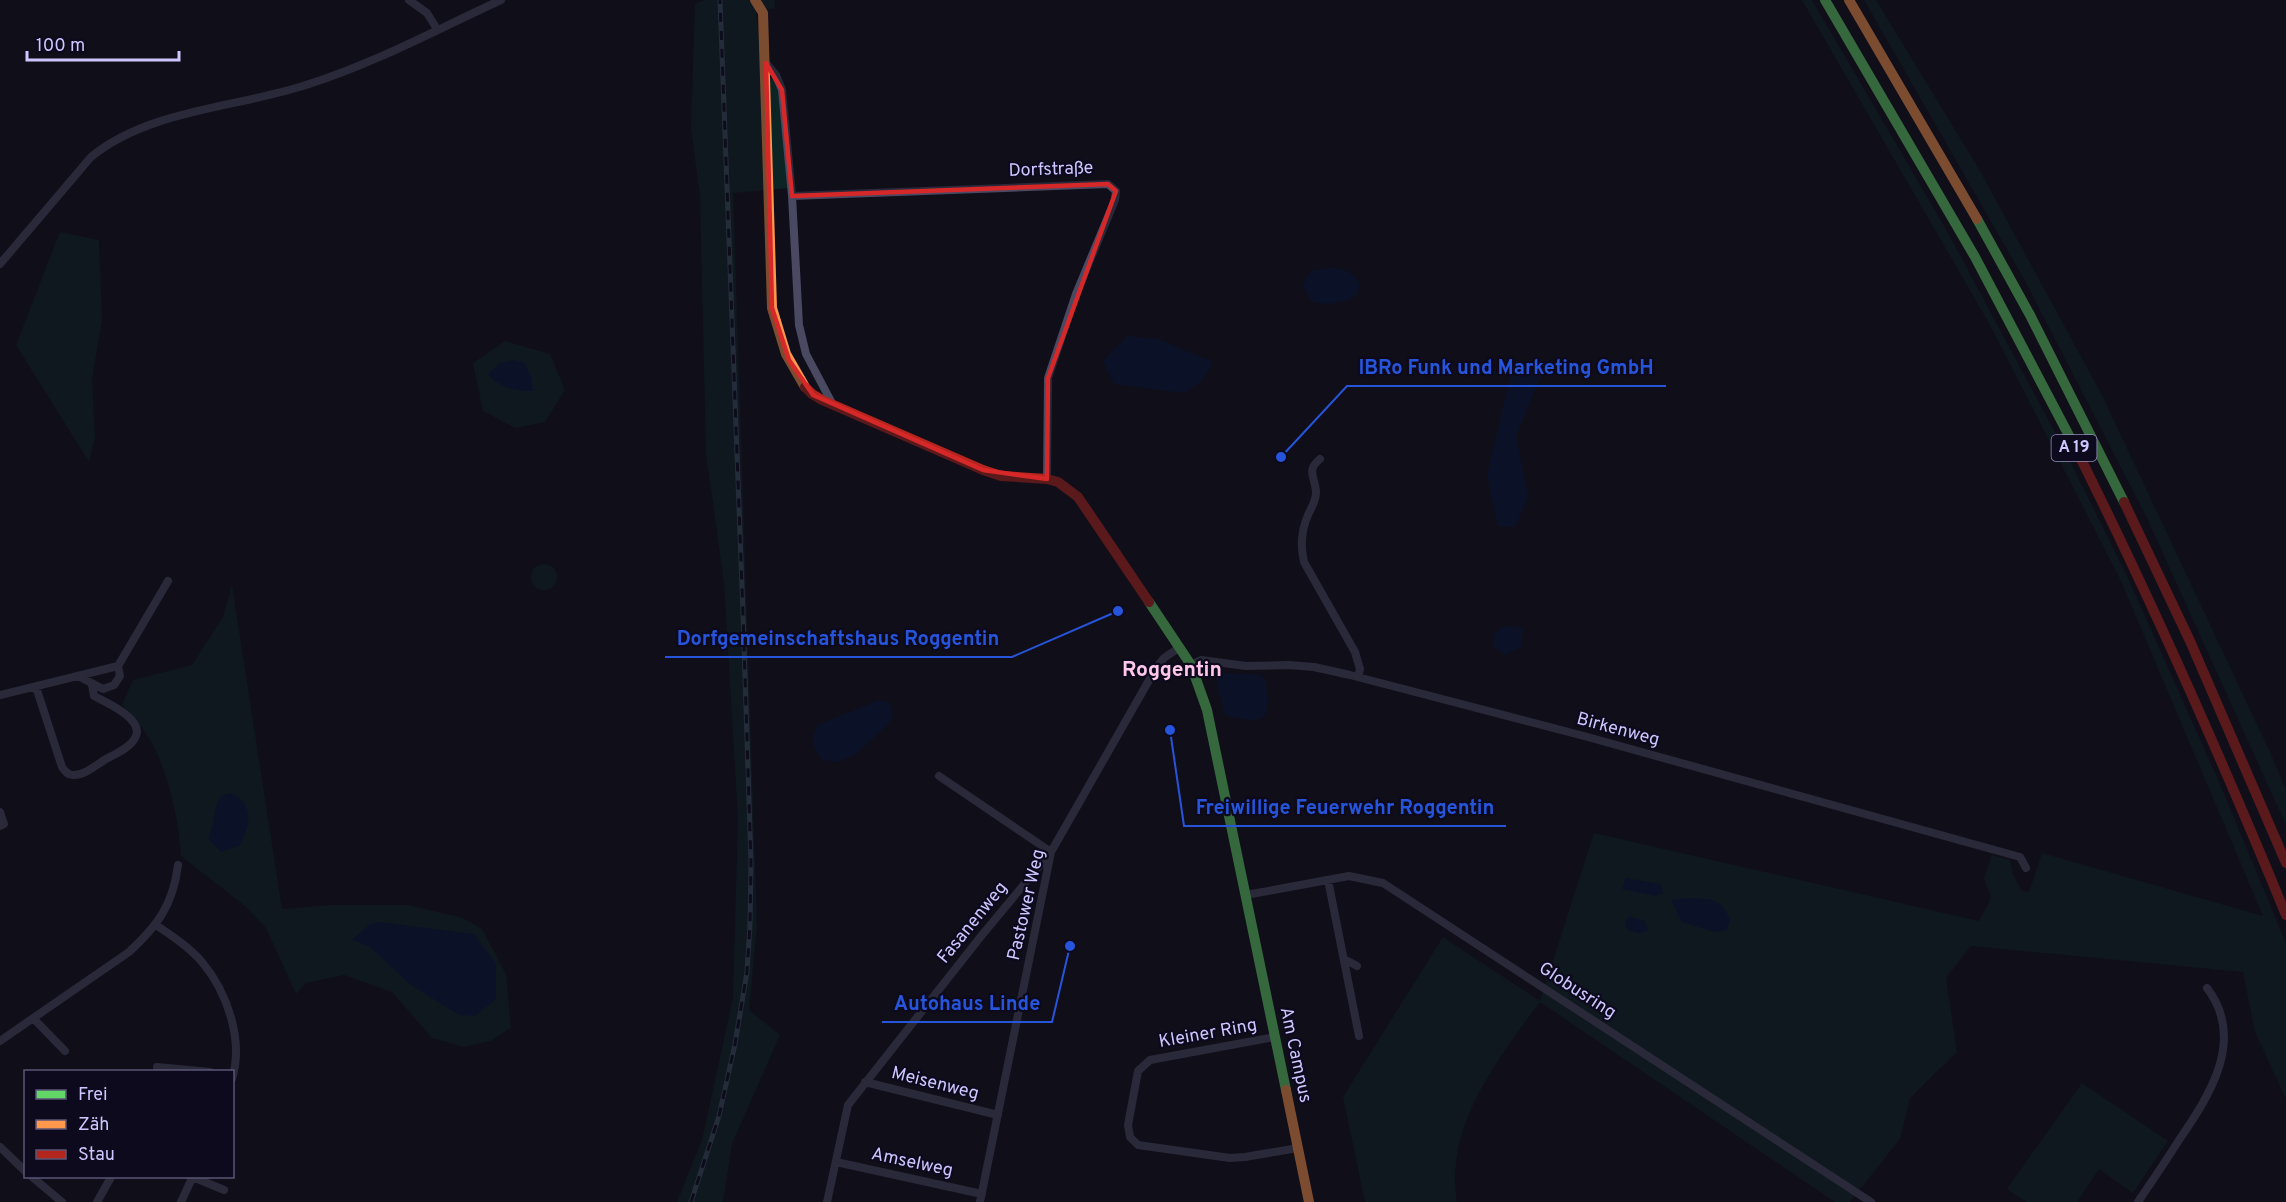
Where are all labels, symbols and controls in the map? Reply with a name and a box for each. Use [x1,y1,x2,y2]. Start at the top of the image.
scale bar [27,24,178,62]
text: 100 m [36,35,85,58]
street label: Dorfstraße [1008,157,1094,183]
callout: IBRo Funk und Marketing GmbH [1347,348,1666,386]
text: IBRo Funk und Marketing GmbH [1358,356,1654,382]
road number: A 19 [2052,435,2096,461]
callout: Dorfgemeinschaftshaus Roggentin [665,619,1012,657]
text: Dorfgemeinschaftshaus Roggentin [677,627,999,653]
district label: Roggentin [1122,657,1222,684]
street label: Birkenweg [1574,708,1662,752]
callout: Freiwillige Feuerwehr Roggentin [1184,788,1506,826]
text: Freiwillige Feuerwehr Roggentin [1196,796,1494,822]
street label: Pastower Weg [1003,847,1051,963]
street label: Fasanenweg [933,877,1013,969]
street label: Globusring [1534,957,1620,1025]
callout: Autohaus Linde [882,984,1052,1022]
text: Autohaus Linde [894,992,1040,1018]
street label: Am Campus [1274,1005,1316,1105]
street label: Kleiner Ring [1157,1014,1259,1054]
street label: Meisenweg [889,1062,981,1106]
legend [24,1070,234,1178]
text: Frei [78,1084,108,1107]
text: Zäh [78,1114,109,1137]
street label: Amselweg [869,1143,955,1183]
text: Stau [78,1144,115,1167]

